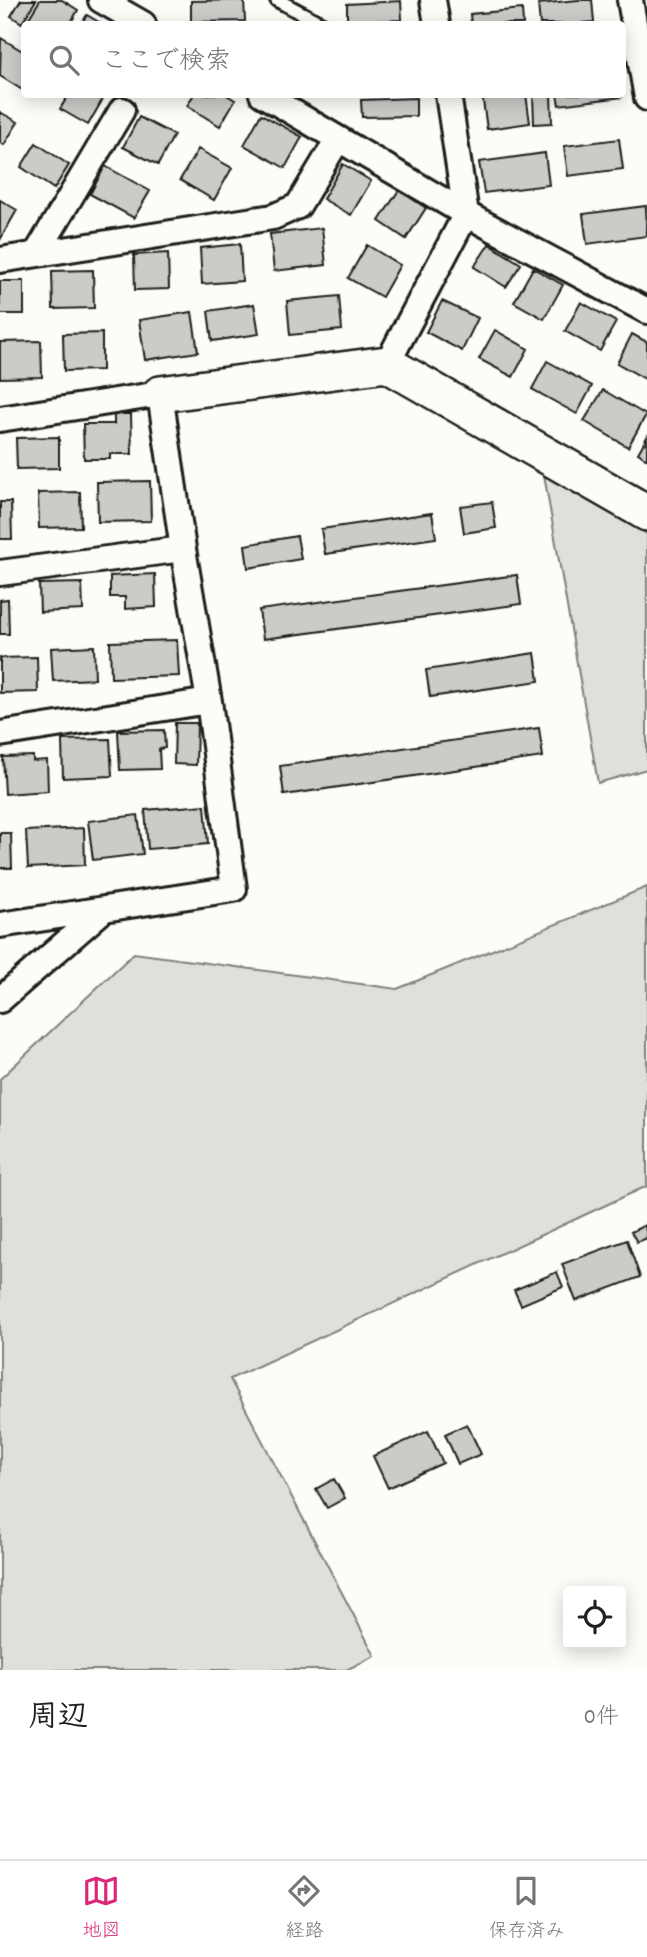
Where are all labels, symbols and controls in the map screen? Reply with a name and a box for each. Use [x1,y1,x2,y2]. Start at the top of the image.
search box [21,21,626,98]
icon: search [45,41,83,79]
text: ここで検索 [101,44,231,81]
map controls [563,1586,626,1649]
button: locate [563,1586,626,1649]
text: 周辺 [28,1698,88,1741]
text: 0件 [583,1702,619,1735]
tab: 地図 [82,1872,121,1946]
tab: 経路 [285,1872,324,1946]
tab: 保存済み [488,1872,565,1946]

